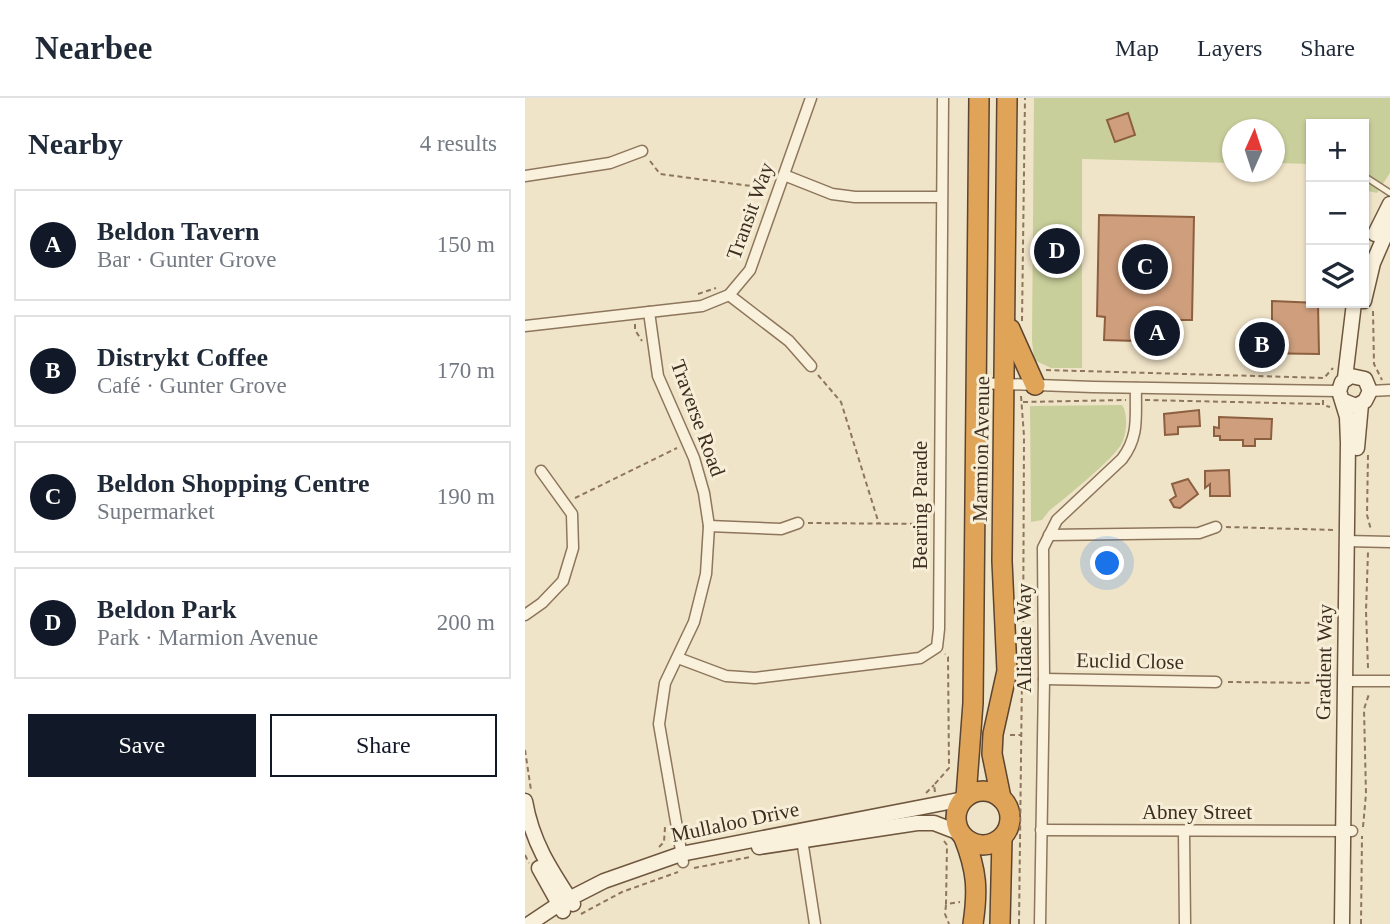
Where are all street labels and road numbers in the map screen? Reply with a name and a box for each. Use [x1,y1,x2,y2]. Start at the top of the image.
street label: Transit Way [721,159,779,263]
street label: Traverse Road [666,356,730,480]
street label: Marmion Avenue [968,376,994,522]
street label: Bearing Parade [908,441,932,569]
street label: Alidade Way [1012,583,1036,693]
street label: Gradient Way [1311,603,1337,720]
street label: Euclid Close [1076,648,1184,674]
street label: Mullaloo Drive [669,797,801,847]
street label: Abney Street [1142,800,1252,824]

